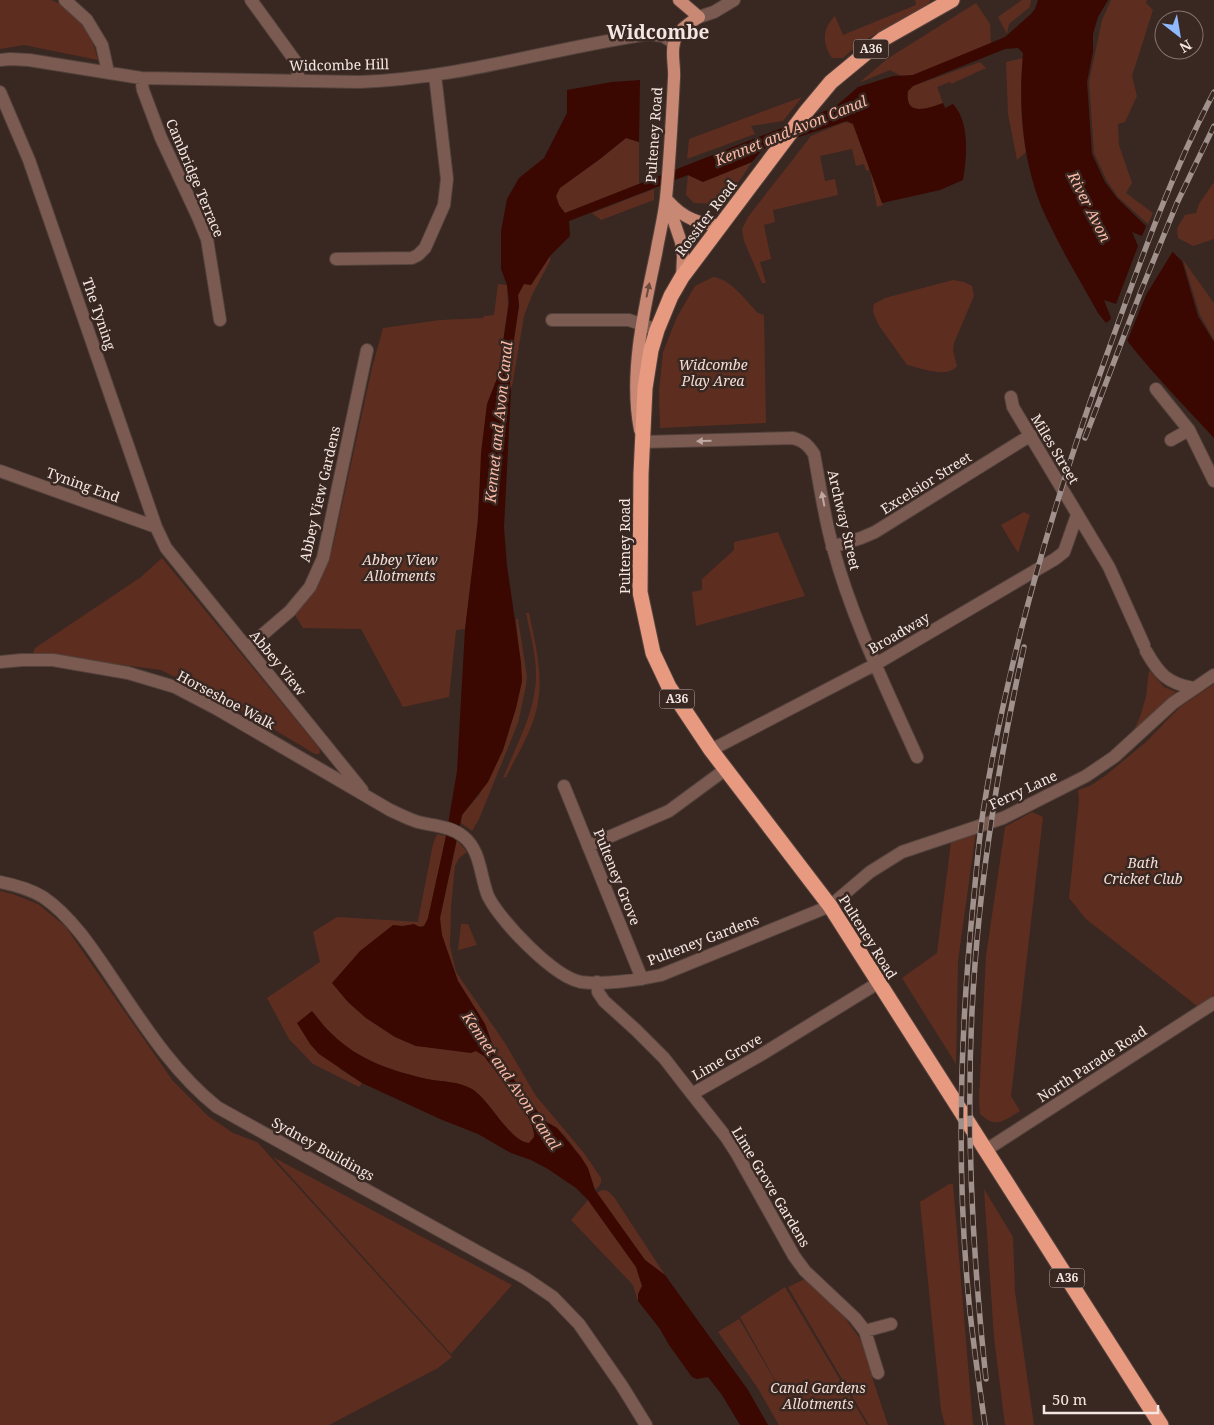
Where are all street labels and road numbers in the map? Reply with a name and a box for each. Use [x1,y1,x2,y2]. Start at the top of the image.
road number: A36 [854,40,888,59]
street label: Widcombe Hill [289,54,390,75]
street label: Pulteney Road [641,86,666,183]
street label: Cambridge Terrace [162,116,229,240]
street label: Rossiter Road [671,175,741,260]
street label: The Tyning [78,275,121,353]
street label: Miles Street [1027,410,1084,487]
street label: Abbey View Gardens [295,424,344,564]
street label: Excelsior Street [877,447,975,518]
street label: Tyning End [44,463,123,507]
street label: Archway Street [824,468,865,572]
street label: Pulteney Road [615,498,634,594]
street label: Broadway [865,607,933,658]
street label: Abbey View [246,626,311,700]
street label: Horseshoe Walk [174,666,279,734]
road number: A36 [660,690,694,709]
street label: Ferry Lane [986,765,1060,814]
street label: Pulteney Grove [589,826,645,928]
street label: Pulteney Road [835,891,902,983]
street label: Pulteney Gardens [644,910,761,970]
street label: North Parade Road [1033,1021,1150,1106]
street label: Lime Grove [688,1029,765,1084]
street label: Sydney Buildings [268,1112,378,1185]
street label: Lime Grove Gardens [728,1123,815,1251]
road number: A36 [1050,1268,1084,1288]

